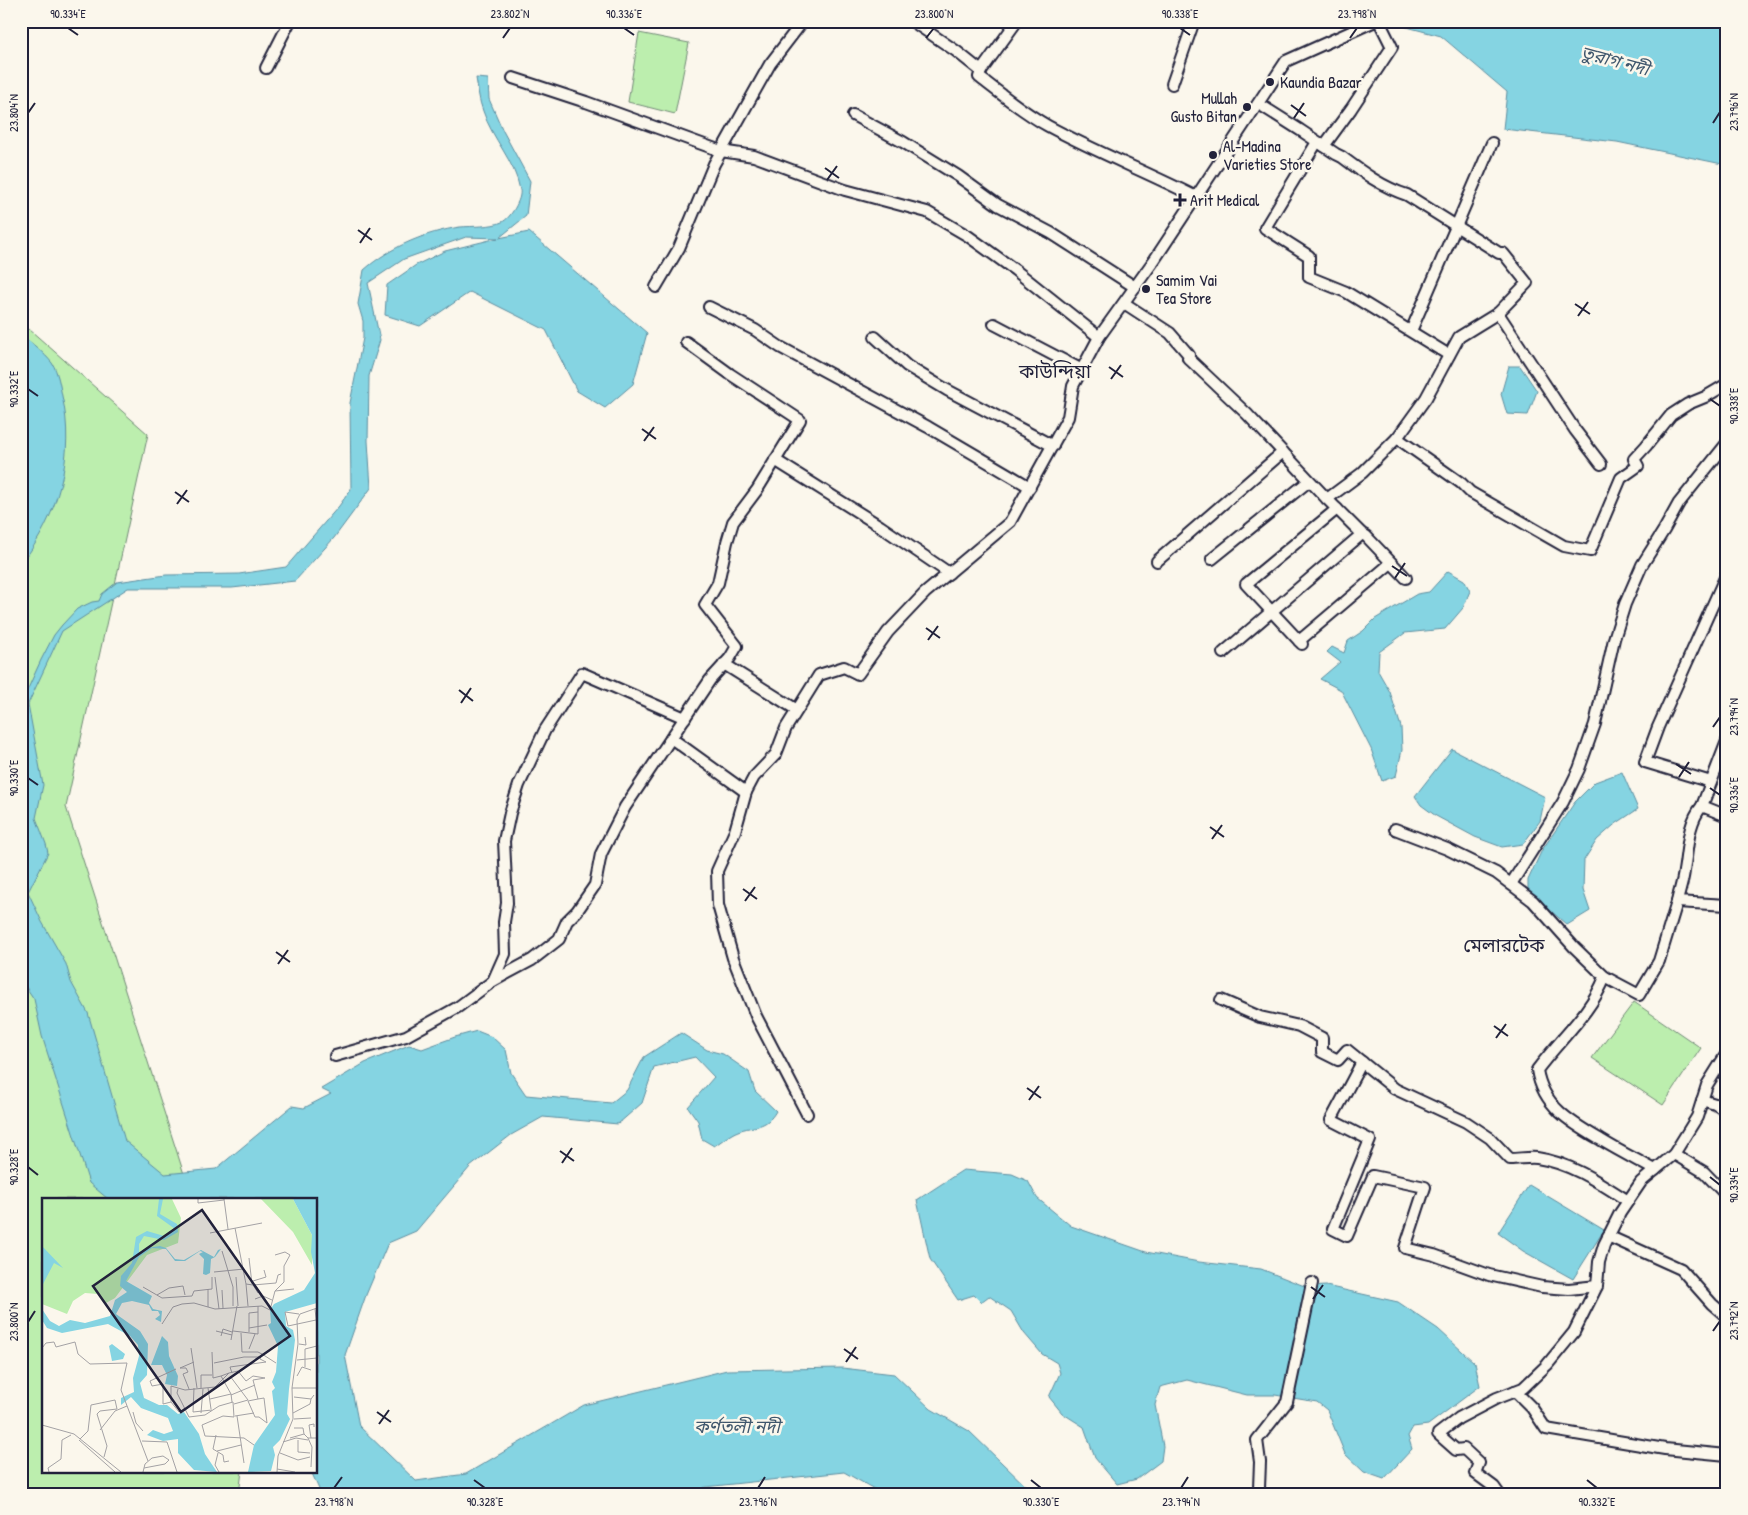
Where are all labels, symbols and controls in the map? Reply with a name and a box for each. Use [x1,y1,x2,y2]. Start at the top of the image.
text: 90.334°E [50,5,87,22]
text: 23.802°N [491,5,529,22]
text: 90.336°E [606,5,643,22]
text: 23.800°N [915,5,953,22]
text: 90.338°E [1162,5,1199,22]
text: 23.798°N [1338,5,1376,22]
water label: তুরাগ নদী [1578,39,1655,82]
place label: Kaundia Bazar [1280,71,1362,93]
marker: Kaundia Bazar [1264,76,1276,88]
place label: Mullah Gusto Bitan [1170,87,1237,127]
text: 23.796°N [1725,93,1742,131]
text: 23.804°N [5,94,22,132]
marker: Mullah Gusto Bitan [1241,101,1253,113]
place label: Al-Madina Varieties Store [1223,135,1312,175]
marker: Al-Madina Varieties Store [1207,149,1219,161]
place label: Arit Medical [1190,189,1260,211]
marker: Arit Medical [1174,194,1186,206]
place label: Samim Vai Tea Store [1156,269,1218,309]
marker: Samim Vai Tea Store [1140,283,1152,295]
district label: কাউন্দিয়া [1018,358,1092,384]
text: 90.332°E [5,370,22,407]
text: 90.338°E [1725,387,1742,424]
text: 23.794°N [1725,698,1742,736]
text: 90.330°E [5,759,22,796]
text: 90.336°E [1725,776,1742,813]
district label: মেলারটেক [1463,932,1545,958]
text: 90.328°E [5,1148,22,1185]
text: 90.334°E [1725,1166,1742,1203]
inset map [42,1198,318,1472]
text: 23.792°N [1725,1302,1742,1340]
text: 23.800°N [5,1303,22,1341]
water label: কর্ণতলী নদী [694,1414,783,1439]
text: 23.798°N [315,1493,353,1510]
text: 90.328°E [467,1493,504,1510]
text: 23.796°N [739,1493,777,1510]
text: 90.330°E [1023,1493,1060,1510]
text: 23.794°N [1162,1493,1200,1510]
text: 90.332°E [1579,1493,1616,1510]

